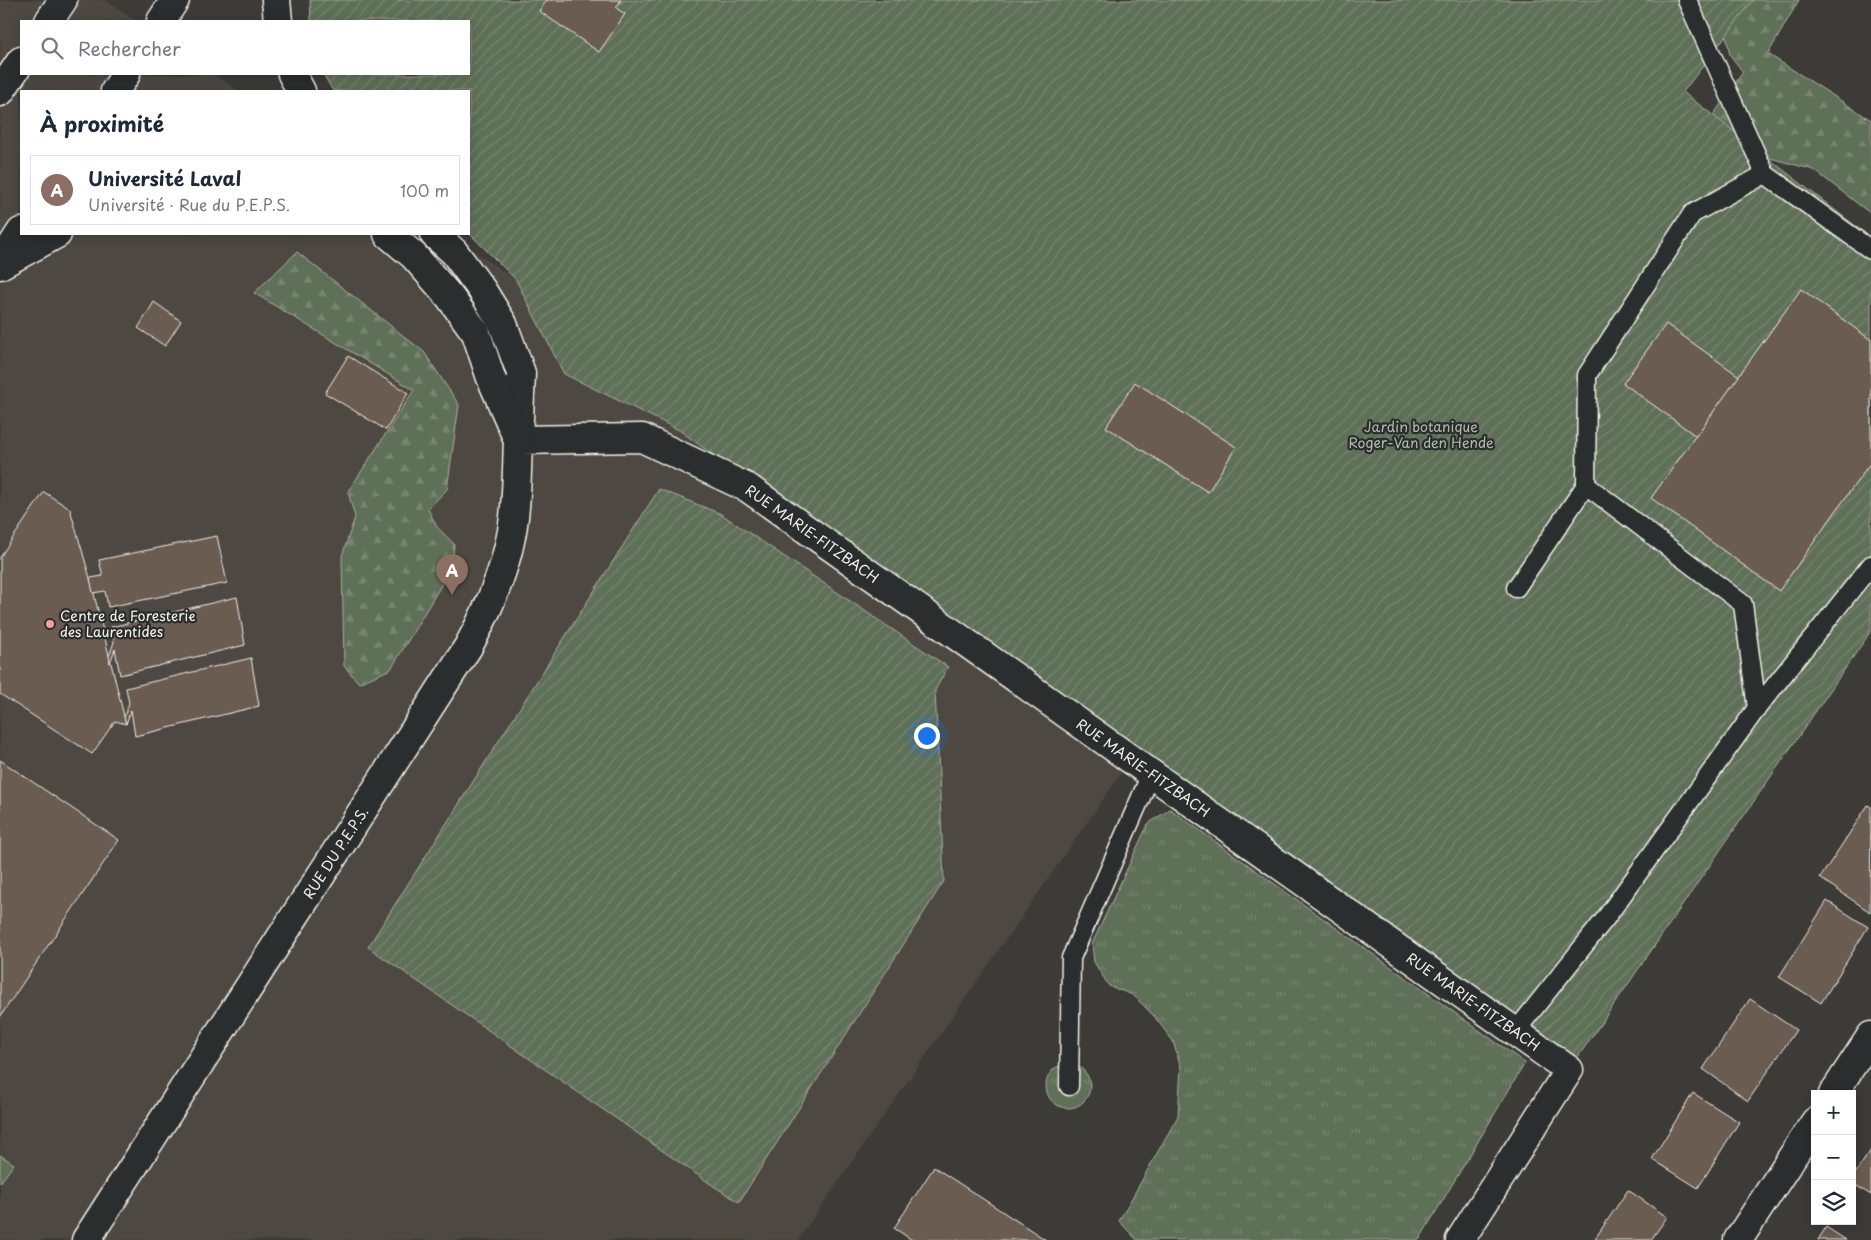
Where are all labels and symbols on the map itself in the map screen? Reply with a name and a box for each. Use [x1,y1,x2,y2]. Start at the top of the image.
park label: Jardin botanique Roger-Van den Hende [1348,416,1494,453]
street label: RUE MARIE-FITZBACH [741,479,883,588]
pin: A [436,554,468,595]
place label: Centre de Foresterie des Laurentides [60,605,195,642]
marker: Centre de Foresterie des Laurentides [44,618,56,630]
street label: RUE MARIE-FITZBACH [1072,713,1214,822]
your location [914,723,940,749]
street label: RUE DU P.E.P.S. [298,803,373,903]
street label: RUE MARIE-FITZBACH [1402,947,1544,1056]

